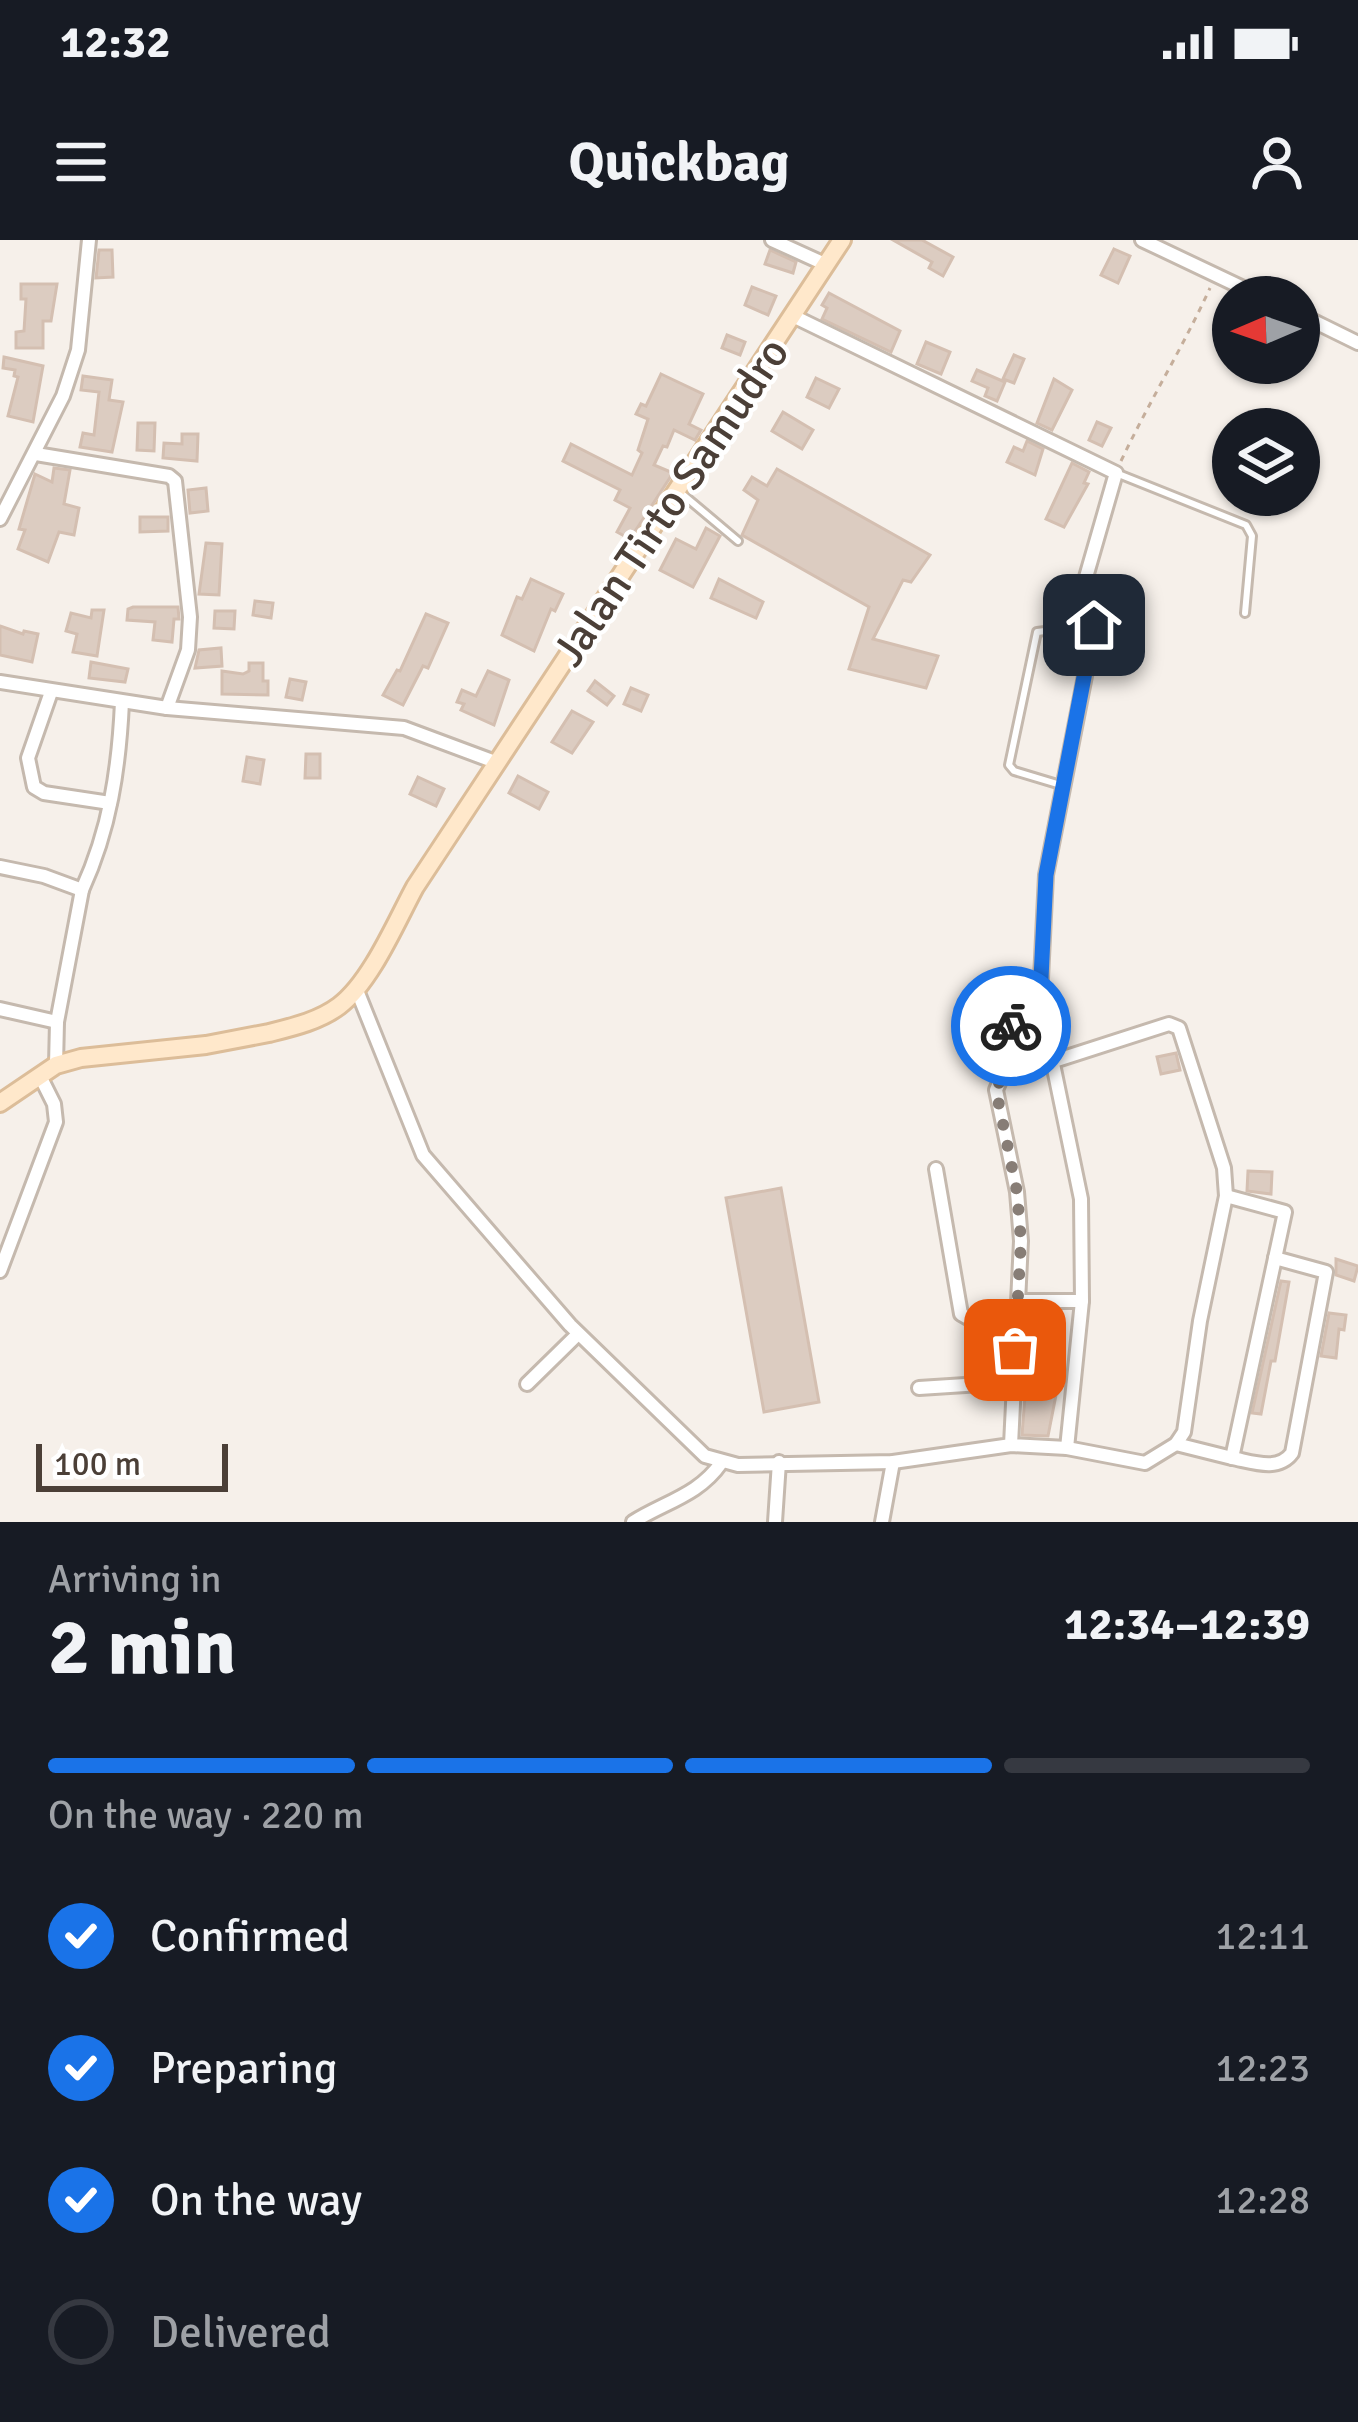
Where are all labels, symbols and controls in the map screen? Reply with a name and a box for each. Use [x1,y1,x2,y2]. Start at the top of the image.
text: 12:32 [60,15,170,70]
icon: menu [48,129,114,195]
text: Quickbag [568,129,790,196]
icon: person [1244,129,1310,195]
north arrow [1212,276,1320,384]
map controls [1212,276,1320,516]
street label: Jalan Tirto Samudro [541,327,801,677]
button: layers [1212,408,1320,516]
pin [1043,574,1145,676]
icon: home [1061,592,1127,658]
courier [951,966,1071,1086]
icon: bike [978,993,1044,1059]
pin [964,1299,1066,1401]
icon: bag [982,1317,1048,1383]
scale bar [36,1438,228,1491]
text: 100 m [54,1444,141,1485]
text: Arriving in [48,1555,222,1603]
text: 12:34–12:39 [1064,1597,1310,1652]
text: 2 min [48,1600,236,1696]
text: On the way · 220 m [48,1791,364,1839]
icon: check [48,1903,114,1969]
text: Confirmed [150,1909,350,1964]
text: 12:11 [1215,1912,1310,1960]
icon: check [48,2035,114,2101]
text: Preparing [150,2041,338,2096]
text: 12:23 [1215,2044,1310,2092]
icon: check [48,2167,114,2233]
text: On the way [150,2173,362,2228]
text: 12:28 [1215,2176,1310,2224]
text: Delivered [150,2305,331,2360]

